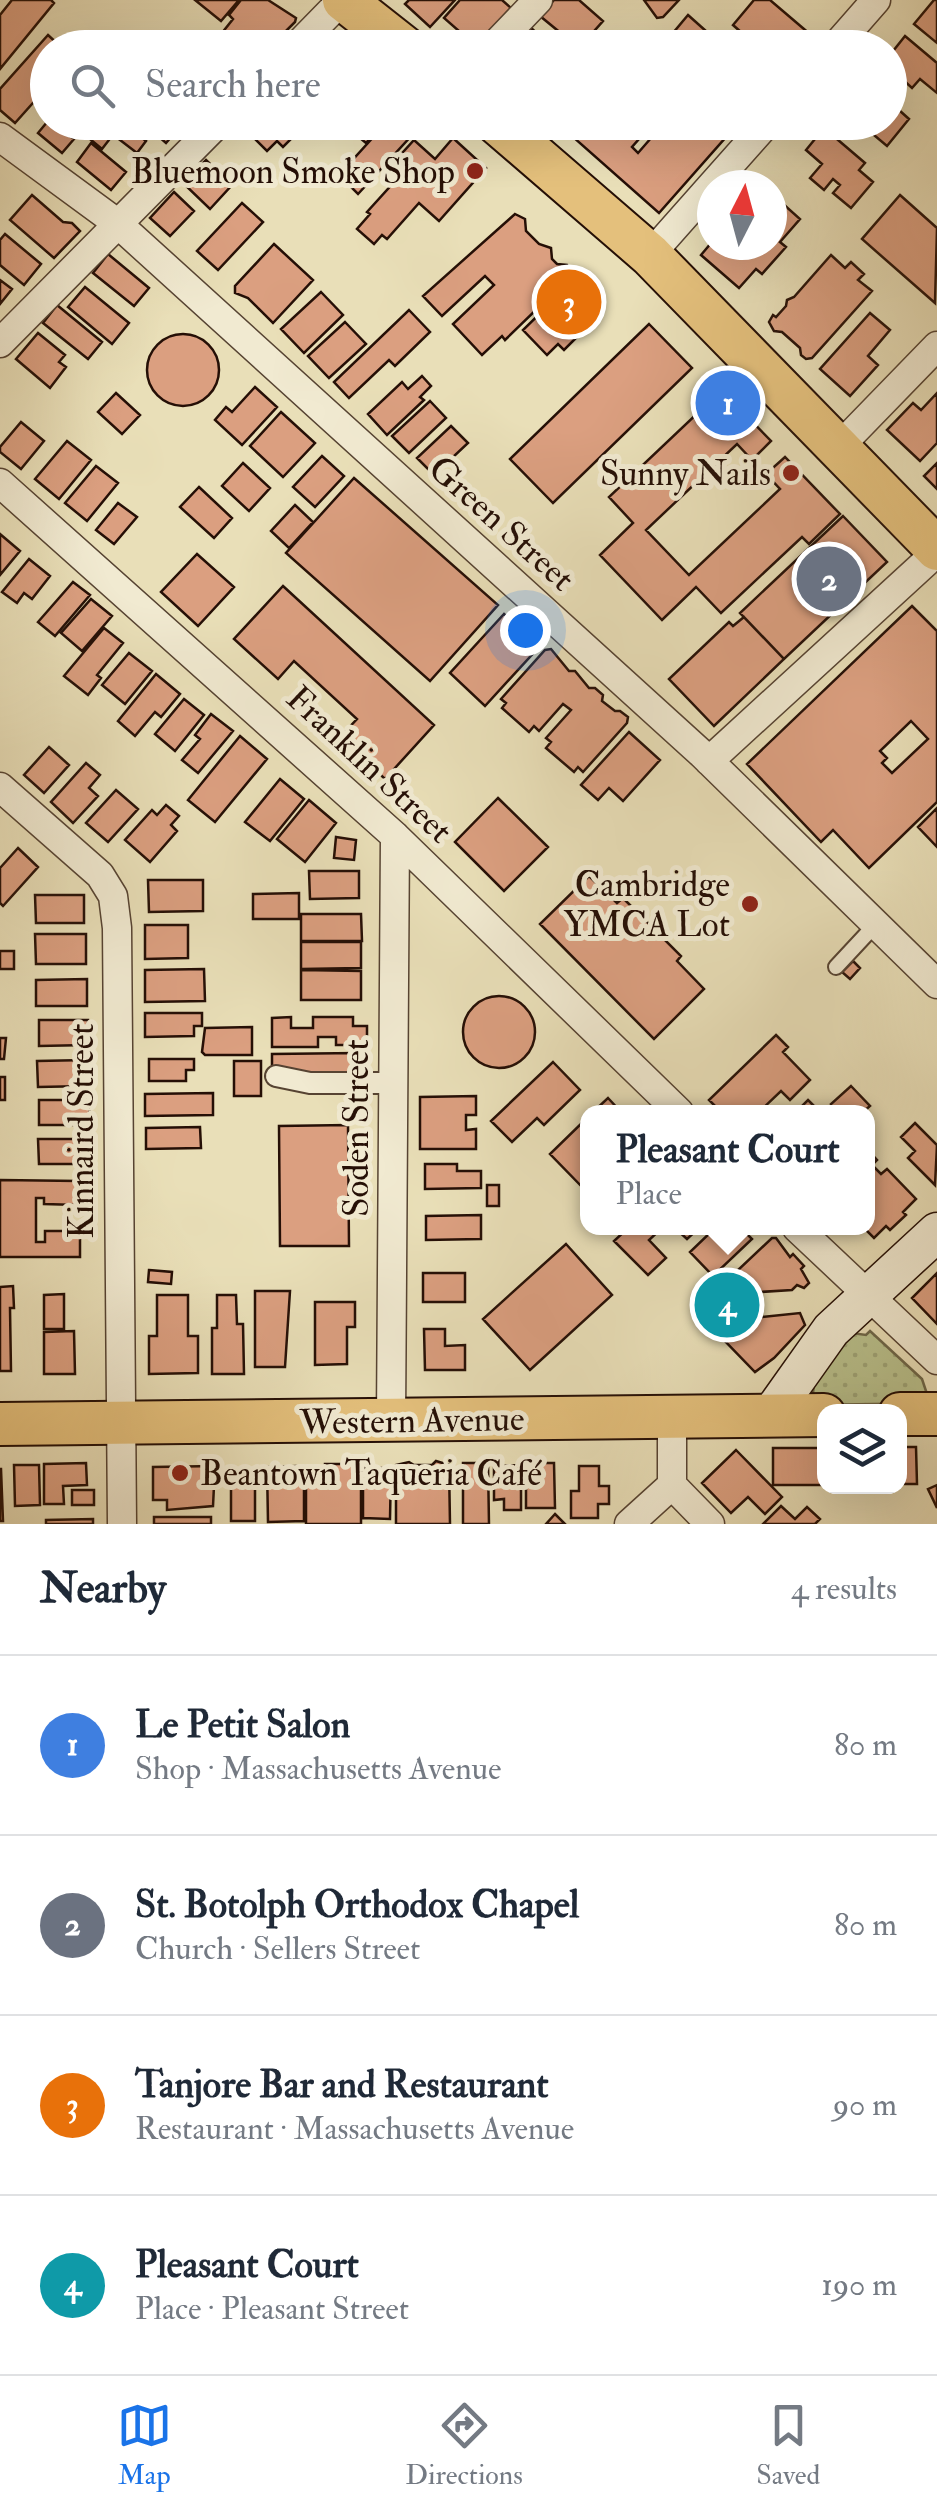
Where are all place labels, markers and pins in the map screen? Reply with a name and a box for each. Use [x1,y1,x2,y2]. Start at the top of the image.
place label: Bluemoon Smoke Shop [131,150,455,194]
marker: Bluemoon Smoke Shop [464,160,486,182]
pin: 3 [536,264,602,340]
pin: 1 [696,366,760,440]
place label: Sunny Nails [600,452,771,496]
marker: Sunny Nails [780,462,802,484]
pin: 2 [796,542,862,616]
place label: Cambridge YMCA Lot [564,863,730,947]
marker: Cambridge YMCA Lot [739,893,761,915]
pin: 4 [694,1268,760,1342]
place label: Beantown Taqueria Café [200,1452,542,1496]
marker: Beantown Taqueria Café [169,1462,191,1484]

